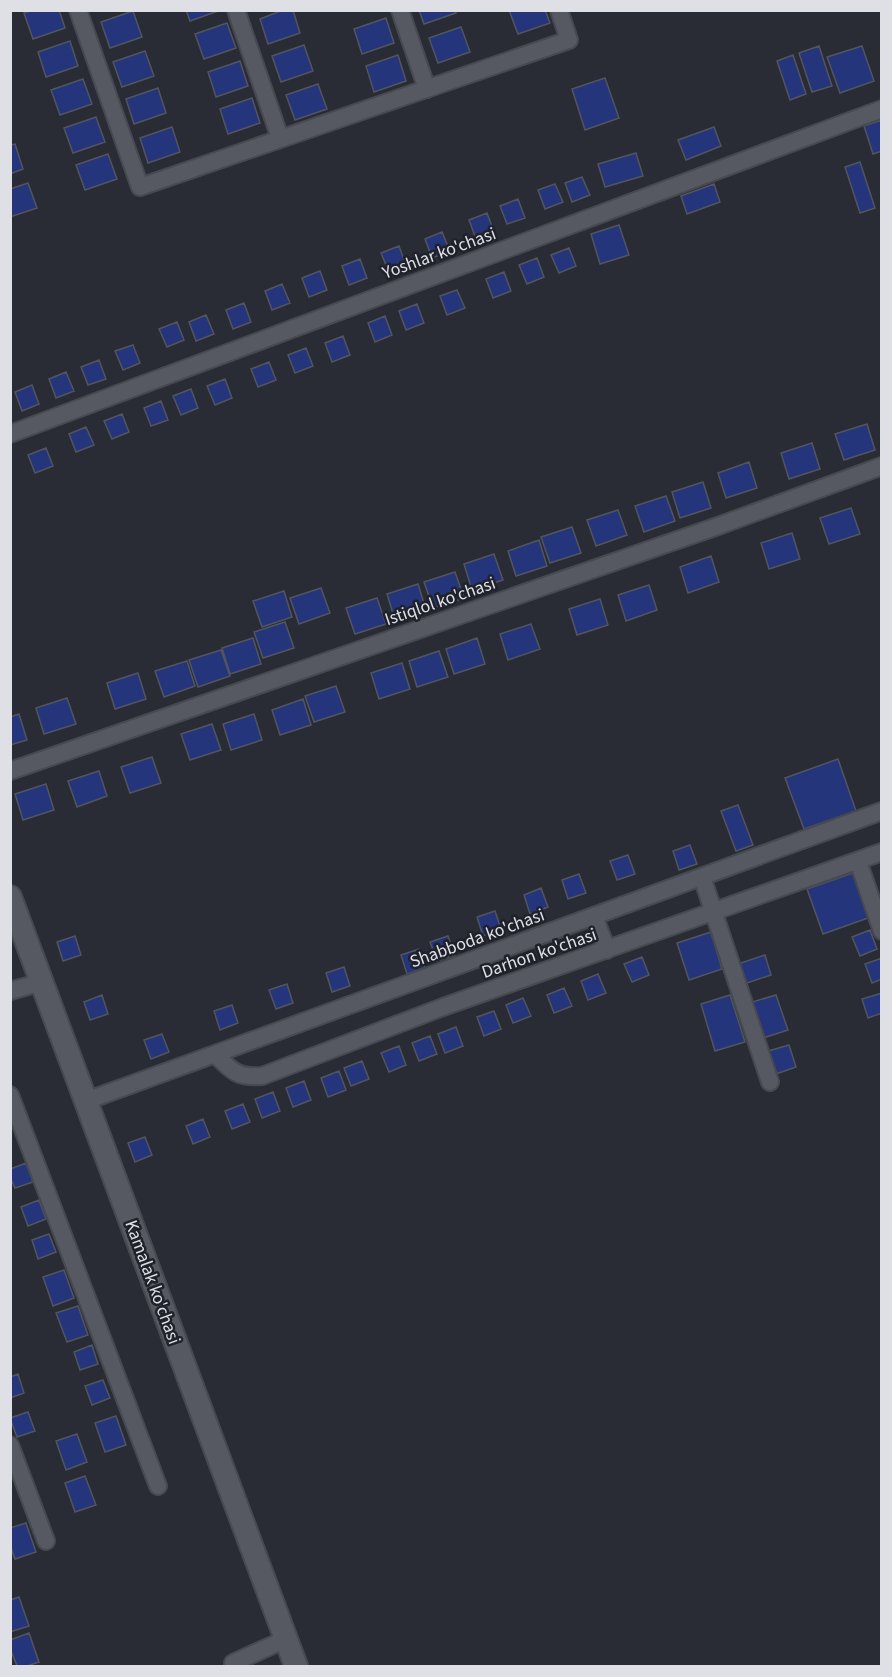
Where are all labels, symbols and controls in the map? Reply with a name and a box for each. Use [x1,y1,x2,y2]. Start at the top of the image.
street label: Yoshlar ko'chasi [378,221,499,286]
street label: Istiqlol ko'chasi [381,571,499,632]
street label: Shabboda ko'chasi [406,903,548,974]
street label: Darhon ko'chasi [478,922,600,985]
street label: Kamalak ko'chasi [118,1217,187,1348]

